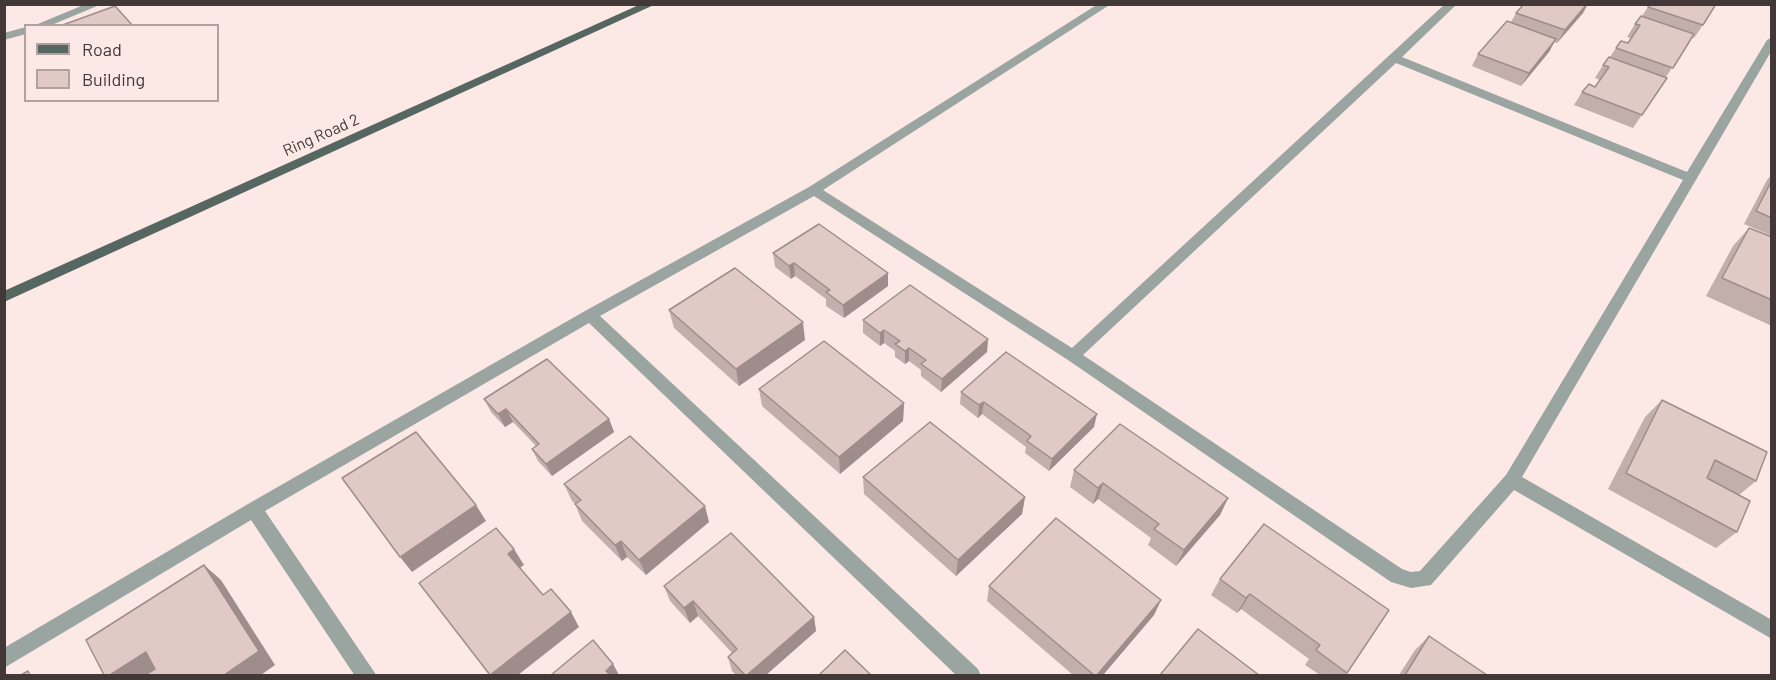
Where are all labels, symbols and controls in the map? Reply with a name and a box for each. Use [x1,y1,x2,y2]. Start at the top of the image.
legend [24,24,219,102]
text: Road [82,38,122,60]
text: Building [82,68,145,90]
street label: Ring Road 2 [280,110,362,160]

